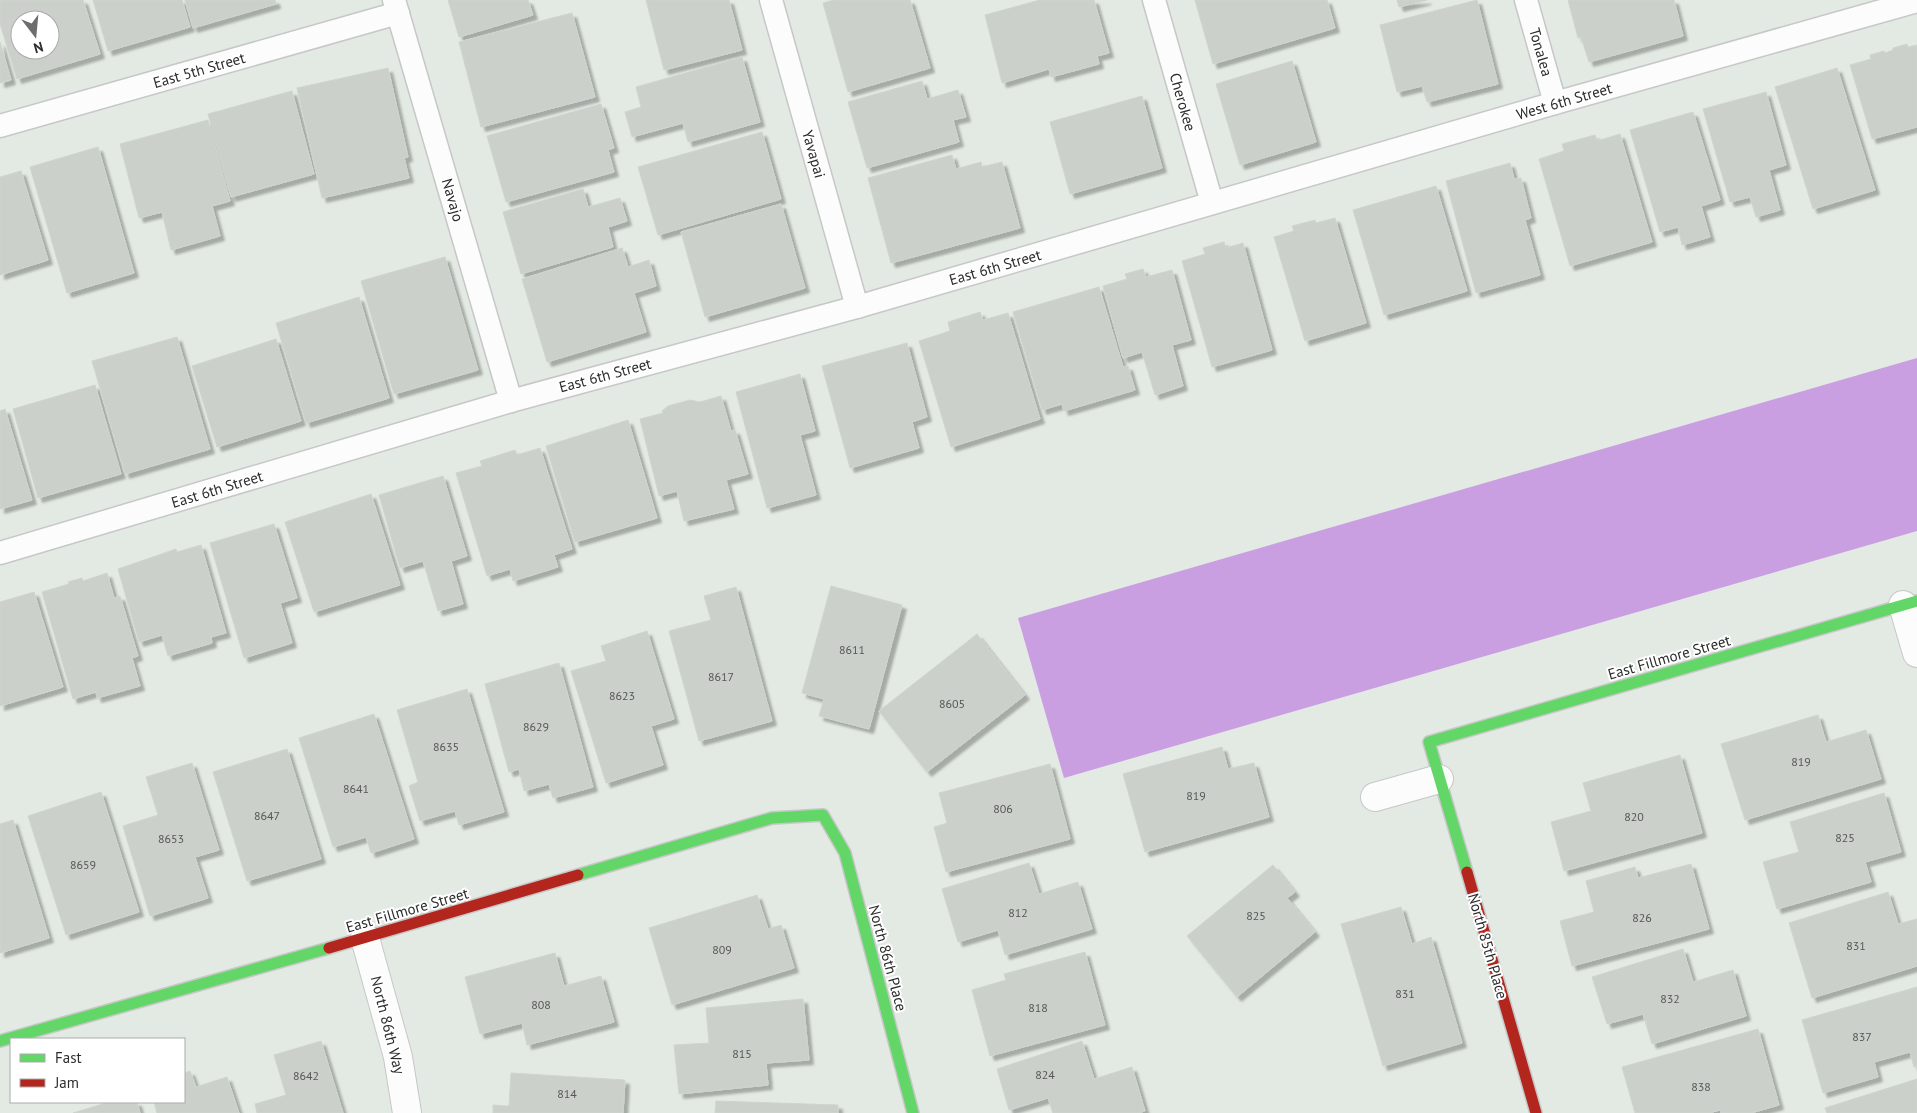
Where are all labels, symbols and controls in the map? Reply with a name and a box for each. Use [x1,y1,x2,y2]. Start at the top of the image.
north arrow [10,10,60,60]
street label: Tonalea [1525,26,1557,78]
text: N [32,38,45,57]
street label: East 5th Street [151,48,247,92]
street label: Cherokee [1166,71,1200,133]
street label: West 6th Street [1514,78,1614,124]
street label: Yavapai [798,128,830,180]
street label: Navajo [438,176,468,224]
street label: East 6th Street [947,245,1043,289]
street label: East 6th Street [557,354,653,396]
street label: East 6th Street [169,466,265,512]
street label: East Fillmore Street [1605,630,1733,684]
house number: 8611 [839,642,865,657]
house number: 8617 [708,669,734,684]
house number: 8623 [609,688,635,703]
house number: 8605 [939,696,965,711]
house number: 8629 [523,719,549,734]
house number: 8635 [433,739,459,754]
house number: 819 [1791,754,1811,769]
house number: 8641 [343,781,369,796]
house number: 819 [1186,788,1206,803]
house number: 806 [993,801,1013,816]
house number: 8647 [254,808,280,823]
house number: 820 [1624,809,1644,824]
house number: 825 [1835,830,1855,845]
house number: 8653 [158,831,184,846]
house number: 8659 [70,857,96,872]
street label: East Fillmore Street [343,883,471,937]
street label: North 85th Place [1464,891,1512,1001]
street label: North 86th Place [865,903,911,1013]
house number: 812 [1008,905,1028,920]
house number: 825 [1246,908,1266,923]
house number: 826 [1632,910,1652,925]
house number: 831 [1846,938,1866,953]
house number: 809 [712,942,732,957]
street label: North 86th Way [367,974,409,1076]
house number: 831 [1395,986,1415,1001]
house number: 832 [1660,991,1680,1006]
house number: 808 [531,997,551,1012]
house number: 818 [1028,1000,1048,1015]
house number: 837 [1852,1029,1872,1044]
legend [10,1038,185,1103]
house number: 815 [732,1046,752,1061]
text: Fast [55,1048,82,1067]
house number: 824 [1035,1067,1055,1082]
house number: 8642 [293,1068,319,1083]
text: Jam [54,1073,79,1092]
house number: 838 [1691,1079,1711,1094]
house number: 814 [557,1086,577,1101]

